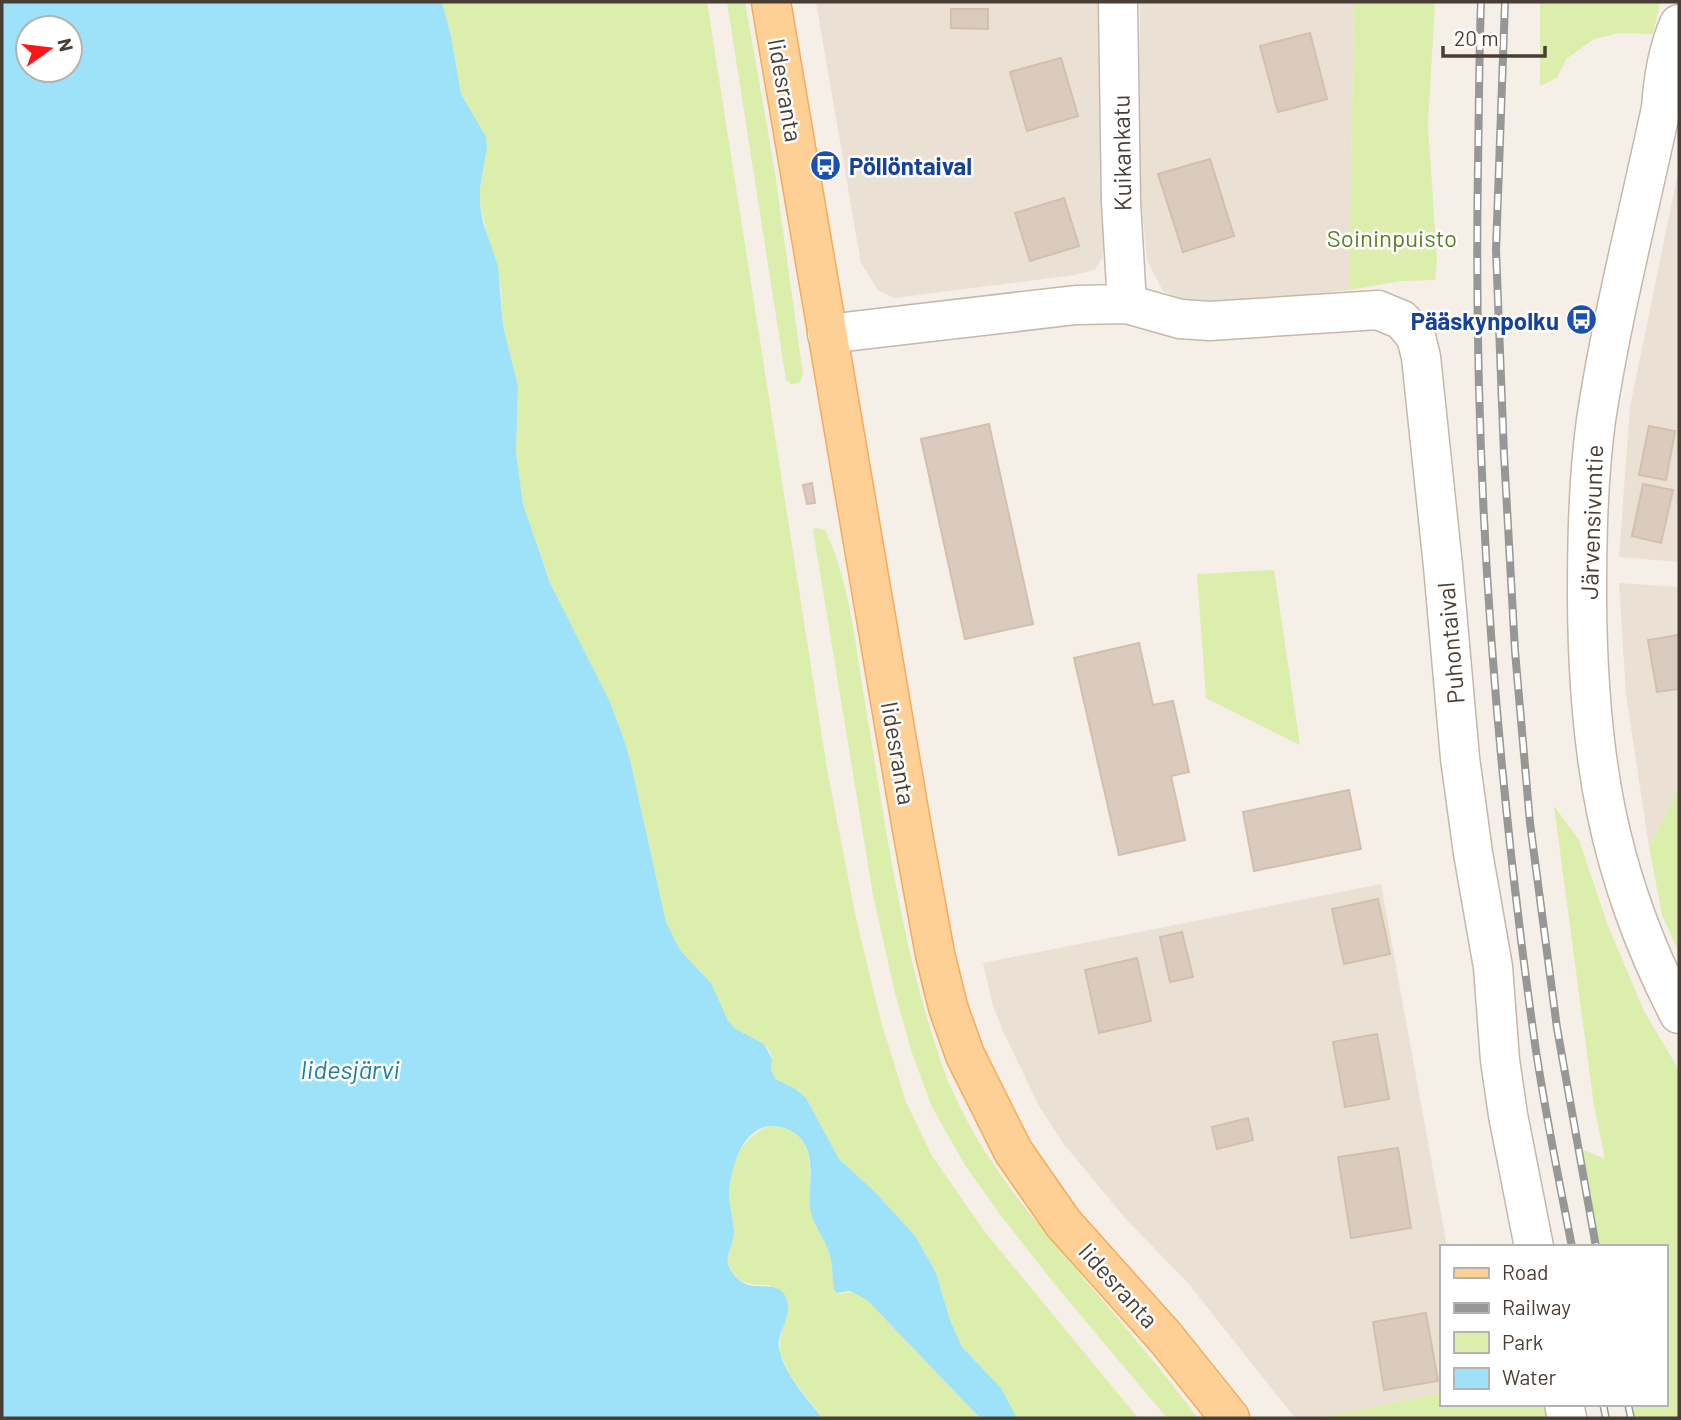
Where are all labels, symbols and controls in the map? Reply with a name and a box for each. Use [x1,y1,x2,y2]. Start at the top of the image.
north arrow [14,14,84,84]
scale bar [1443,14,1544,58]
text: 20 m [1454,25,1499,50]
text: N [53,36,79,54]
street label: Iidesranta [763,36,809,144]
street label: Kuikankatu [1105,95,1137,211]
bus stop icon: Pöllöntaival [809,148,843,182]
place label: Pöllöntaival [849,151,972,180]
park label: Soininpuisto [1327,223,1457,252]
bus stop icon: Pääskynpolku [1565,303,1599,337]
place label: Pääskynpolku [1411,306,1559,335]
street label: Järvensivuntie [1574,444,1608,600]
street label: Puhontaival [1430,581,1470,705]
street label: Iidesranta [876,699,922,807]
water label: Iidesjärvi [300,1053,400,1084]
street label: Iidesranta [1073,1236,1165,1334]
legend [1440,1245,1667,1406]
text: Road [1502,1259,1548,1284]
text: Railway [1502,1294,1571,1319]
text: Park [1502,1329,1543,1354]
text: Water [1502,1364,1557,1389]

